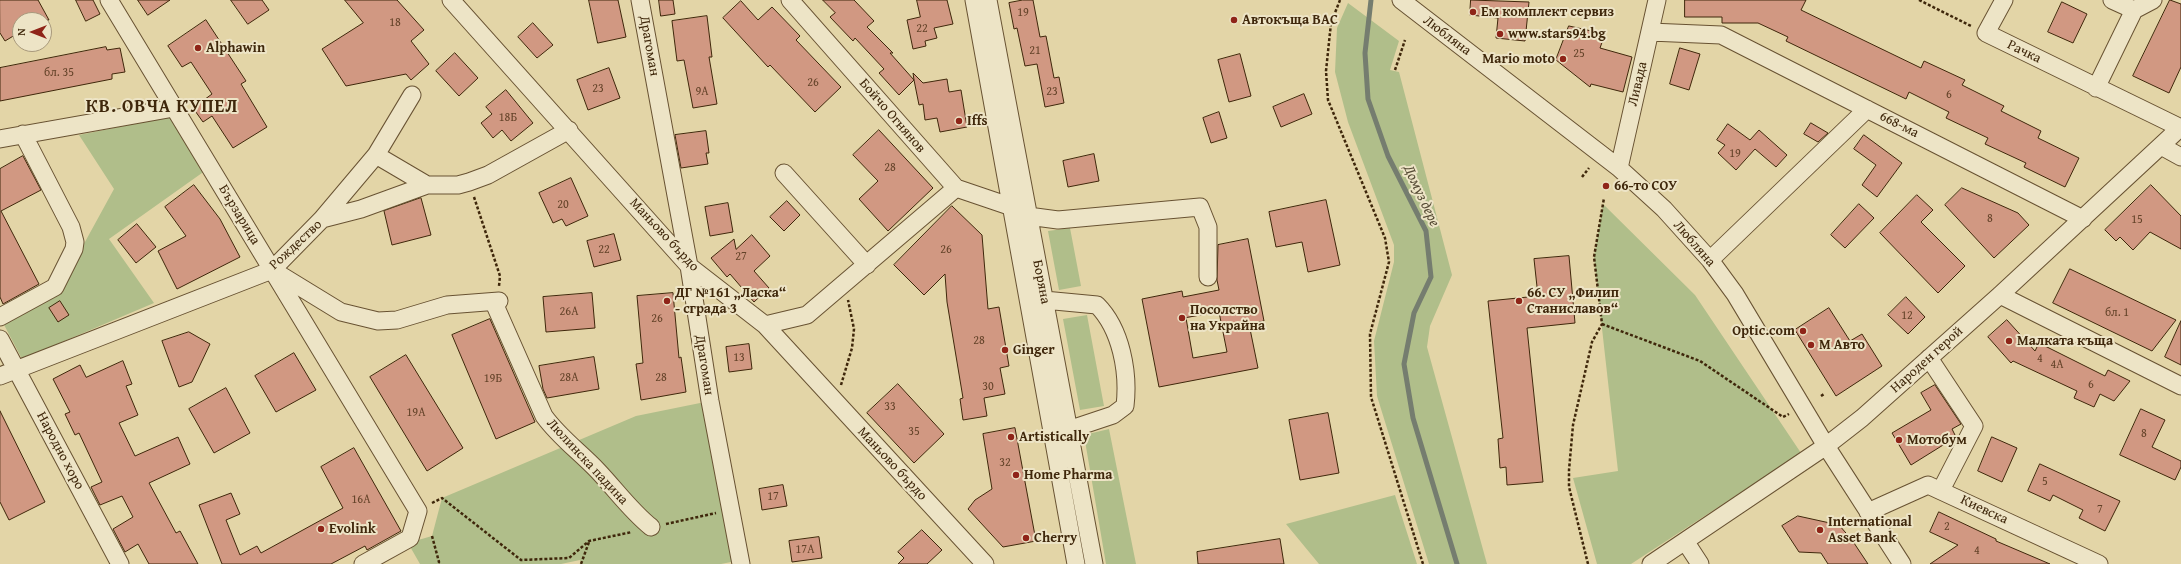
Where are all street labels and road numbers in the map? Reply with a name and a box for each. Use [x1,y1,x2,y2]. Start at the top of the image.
street label: Любляна [1420,13,1474,59]
street label: Драгоман [635,14,663,78]
street label: Рачка [2004,37,2044,67]
street label: Ливада [1625,60,1651,108]
street label: Бойчо Огнянов [855,75,929,157]
street label: 668-ма [1877,108,1921,142]
street label: Бързарица [215,182,263,248]
street label: Маньово бърдо [626,195,702,275]
street label: Рождество [266,216,326,274]
street label: Любляна [1669,217,1719,271]
street label: Боряна [1029,259,1053,305]
street label: Народен герой [1887,323,1967,397]
street label: Драгоман [691,334,717,396]
street label: Народно хоро [32,409,88,493]
street label: Люлинска падина [543,415,631,509]
street label: Маньово бърдо [854,424,930,504]
street label: Киевска [1958,492,2010,528]

